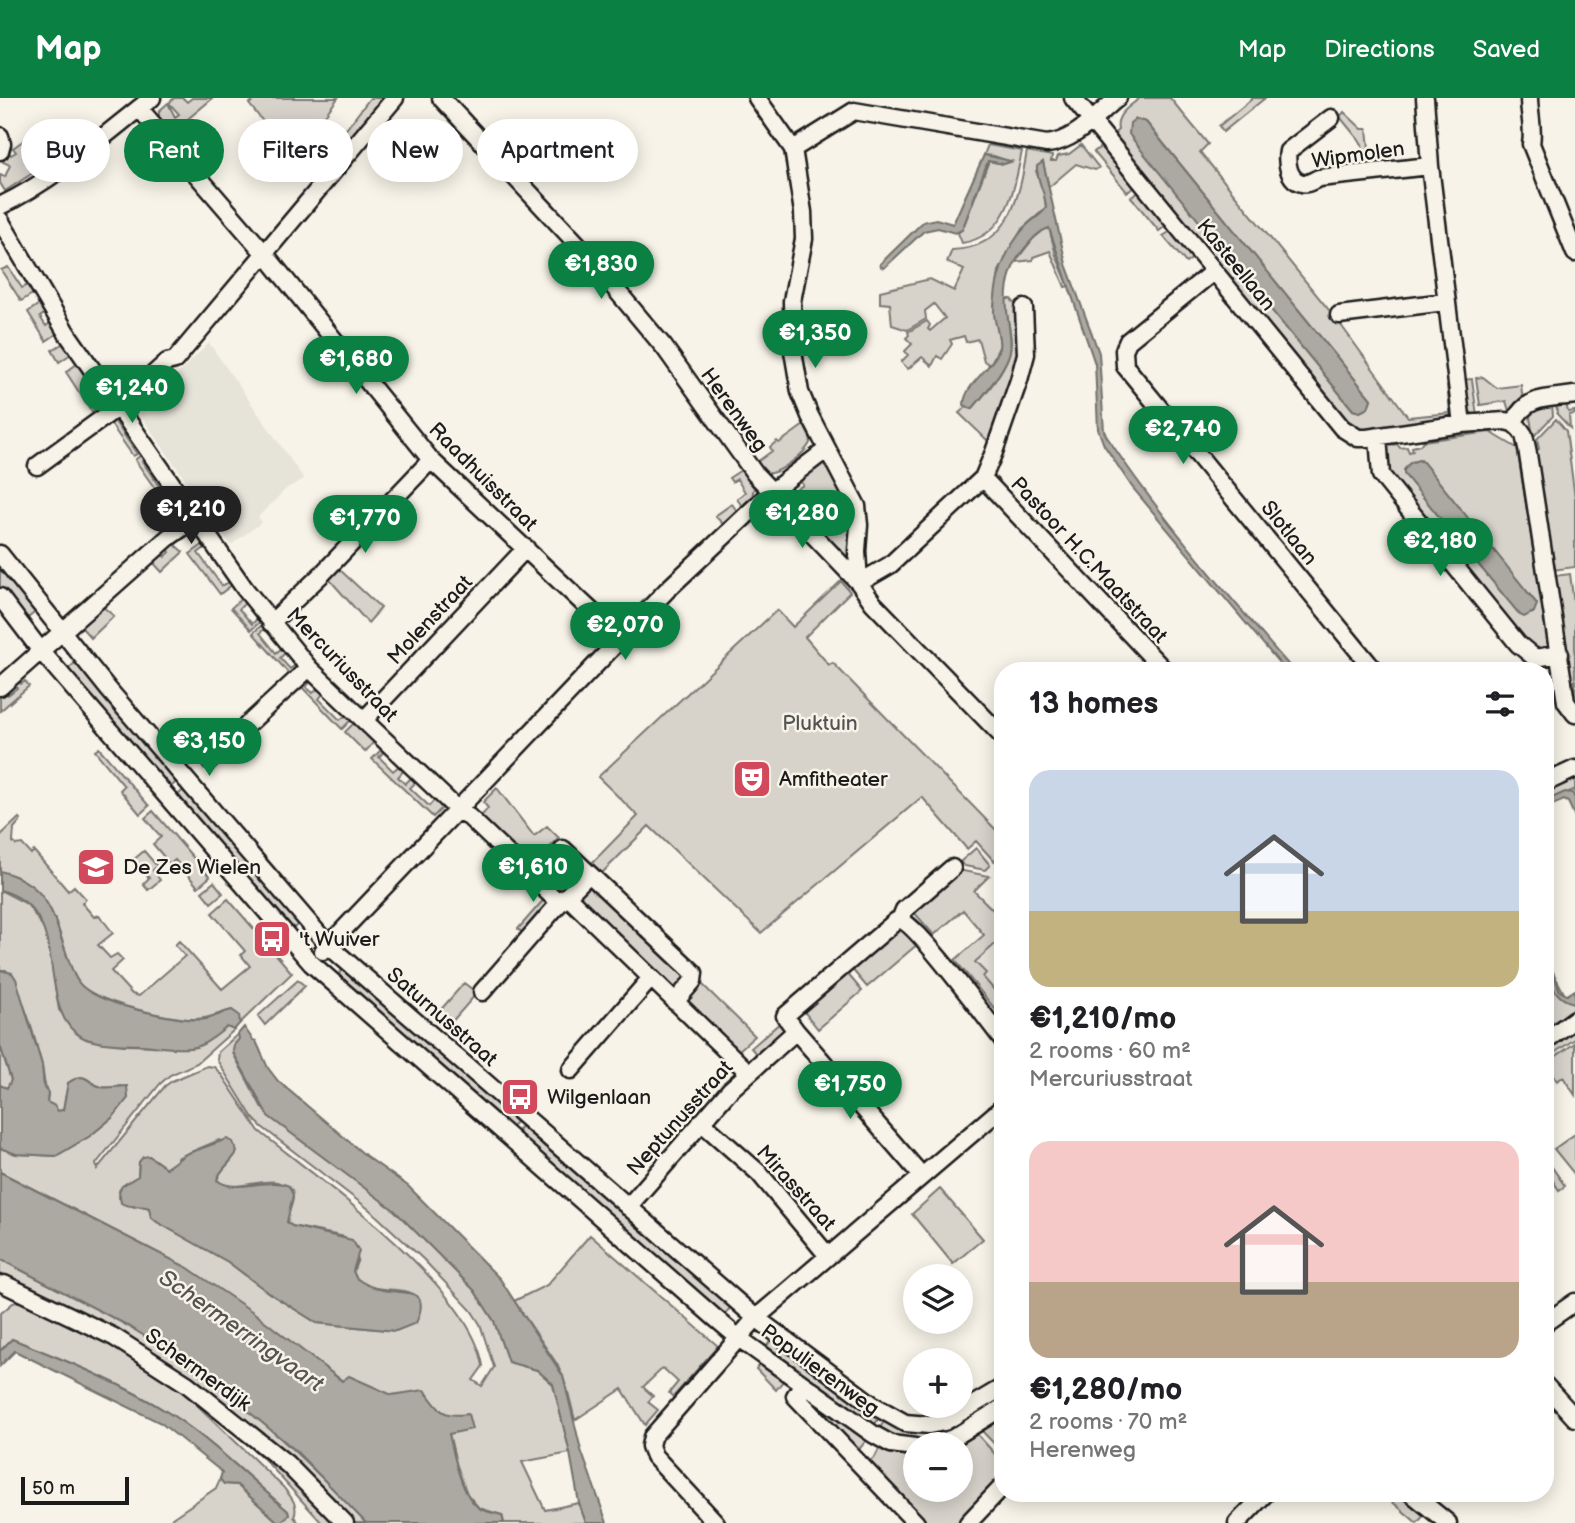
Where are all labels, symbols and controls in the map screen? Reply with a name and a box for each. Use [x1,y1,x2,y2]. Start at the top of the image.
text: Map [35,29,101,69]
text: Map [1238,35,1286,64]
text: Directions [1324,35,1435,64]
text: Saved [1473,35,1540,64]
chip: Buy [21,119,110,182]
chip: Rent [124,119,224,182]
chip: Filters [238,119,353,182]
chip: New [367,119,463,182]
chip: Apartment [477,119,638,182]
street label: Wipmolen [1310,136,1406,174]
street label: Kasteellaan [1191,214,1281,316]
pin: €1,830 [544,242,658,301]
text: €1,830 [564,250,638,278]
pin: €1,350 [758,310,872,370]
text: €1,350 [778,319,852,347]
pin: €1,680 [299,336,413,396]
text: €1,680 [319,345,393,373]
street label: Herenweg [695,363,773,457]
pin: €1,240 [75,366,189,425]
text: €1,240 [96,374,168,402]
pin: €2,740 [1126,406,1240,466]
text: €2,740 [1145,415,1221,443]
street label: Raadhuisstraat [423,417,543,537]
street label: Pastoor H.C.Maatstraat [1005,472,1173,649]
pin: €1,210 [134,486,248,546]
pin: €1,280 [745,490,859,550]
text: €1,210 [156,495,226,523]
pin: €1,770 [308,496,422,555]
street label: Slotlaan [1256,496,1322,570]
text: €1,280 [765,499,839,527]
text: €1,770 [329,504,401,532]
pin: €2,180 [1383,518,1497,578]
text: €2,180 [1403,527,1477,555]
street label: Molenstraat [382,570,478,670]
pin: €2,070 [568,602,682,662]
street label: Mercuriusstraat [281,603,403,728]
text: €2,070 [586,611,664,639]
icon: filters [1481,685,1519,723]
text: 13 homes [1029,686,1158,722]
park label: Pluktuin [782,711,858,736]
pin: €3,150 [152,718,266,778]
text: €3,150 [172,727,246,755]
theatre icon: Amfitheater [731,758,773,800]
place label: Amfitheater [779,767,888,792]
icon: home [1211,816,1337,942]
pin: €1,610 [476,844,590,904]
school or university icon: De Zes Wielen [75,846,117,888]
text: €1,610 [498,853,568,881]
place label: De Zes Wielen [123,855,261,880]
bus stop icon: 't Wuiver [251,918,293,960]
place label: 't Wuiver [299,927,380,952]
street label: Saturnusstraat [382,962,503,1072]
text: €1,210/mo [1029,1001,1176,1037]
text: 2 rooms · 60 m² [1029,1037,1191,1065]
street label: Neptunusstraat [622,1055,739,1181]
pin: €1,750 [793,1062,907,1121]
text: Mercuriusstraat [1029,1065,1193,1093]
text: €1,750 [814,1070,886,1098]
bus stop icon: Wilgenlaan [499,1076,541,1118]
place label: Wilgenlaan [547,1085,651,1110]
street label: Mirasstraat [751,1140,841,1236]
icon: home [1211,1187,1337,1313]
water label: Schermerringvaart [153,1264,329,1399]
map controls [903,1264,973,1502]
button: layers [903,1264,973,1334]
street label: Populierenweg [756,1319,884,1421]
street label: Schermerdijk [140,1323,256,1417]
button: + [903,1348,973,1418]
text: €1,280/mo [1029,1372,1182,1408]
text: 2 rooms · 70 m² [1029,1408,1188,1436]
button: − [903,1432,973,1502]
text: Herenweg [1029,1436,1136,1464]
scale bar [21,1474,130,1506]
text: 50 m [32,1477,75,1500]

